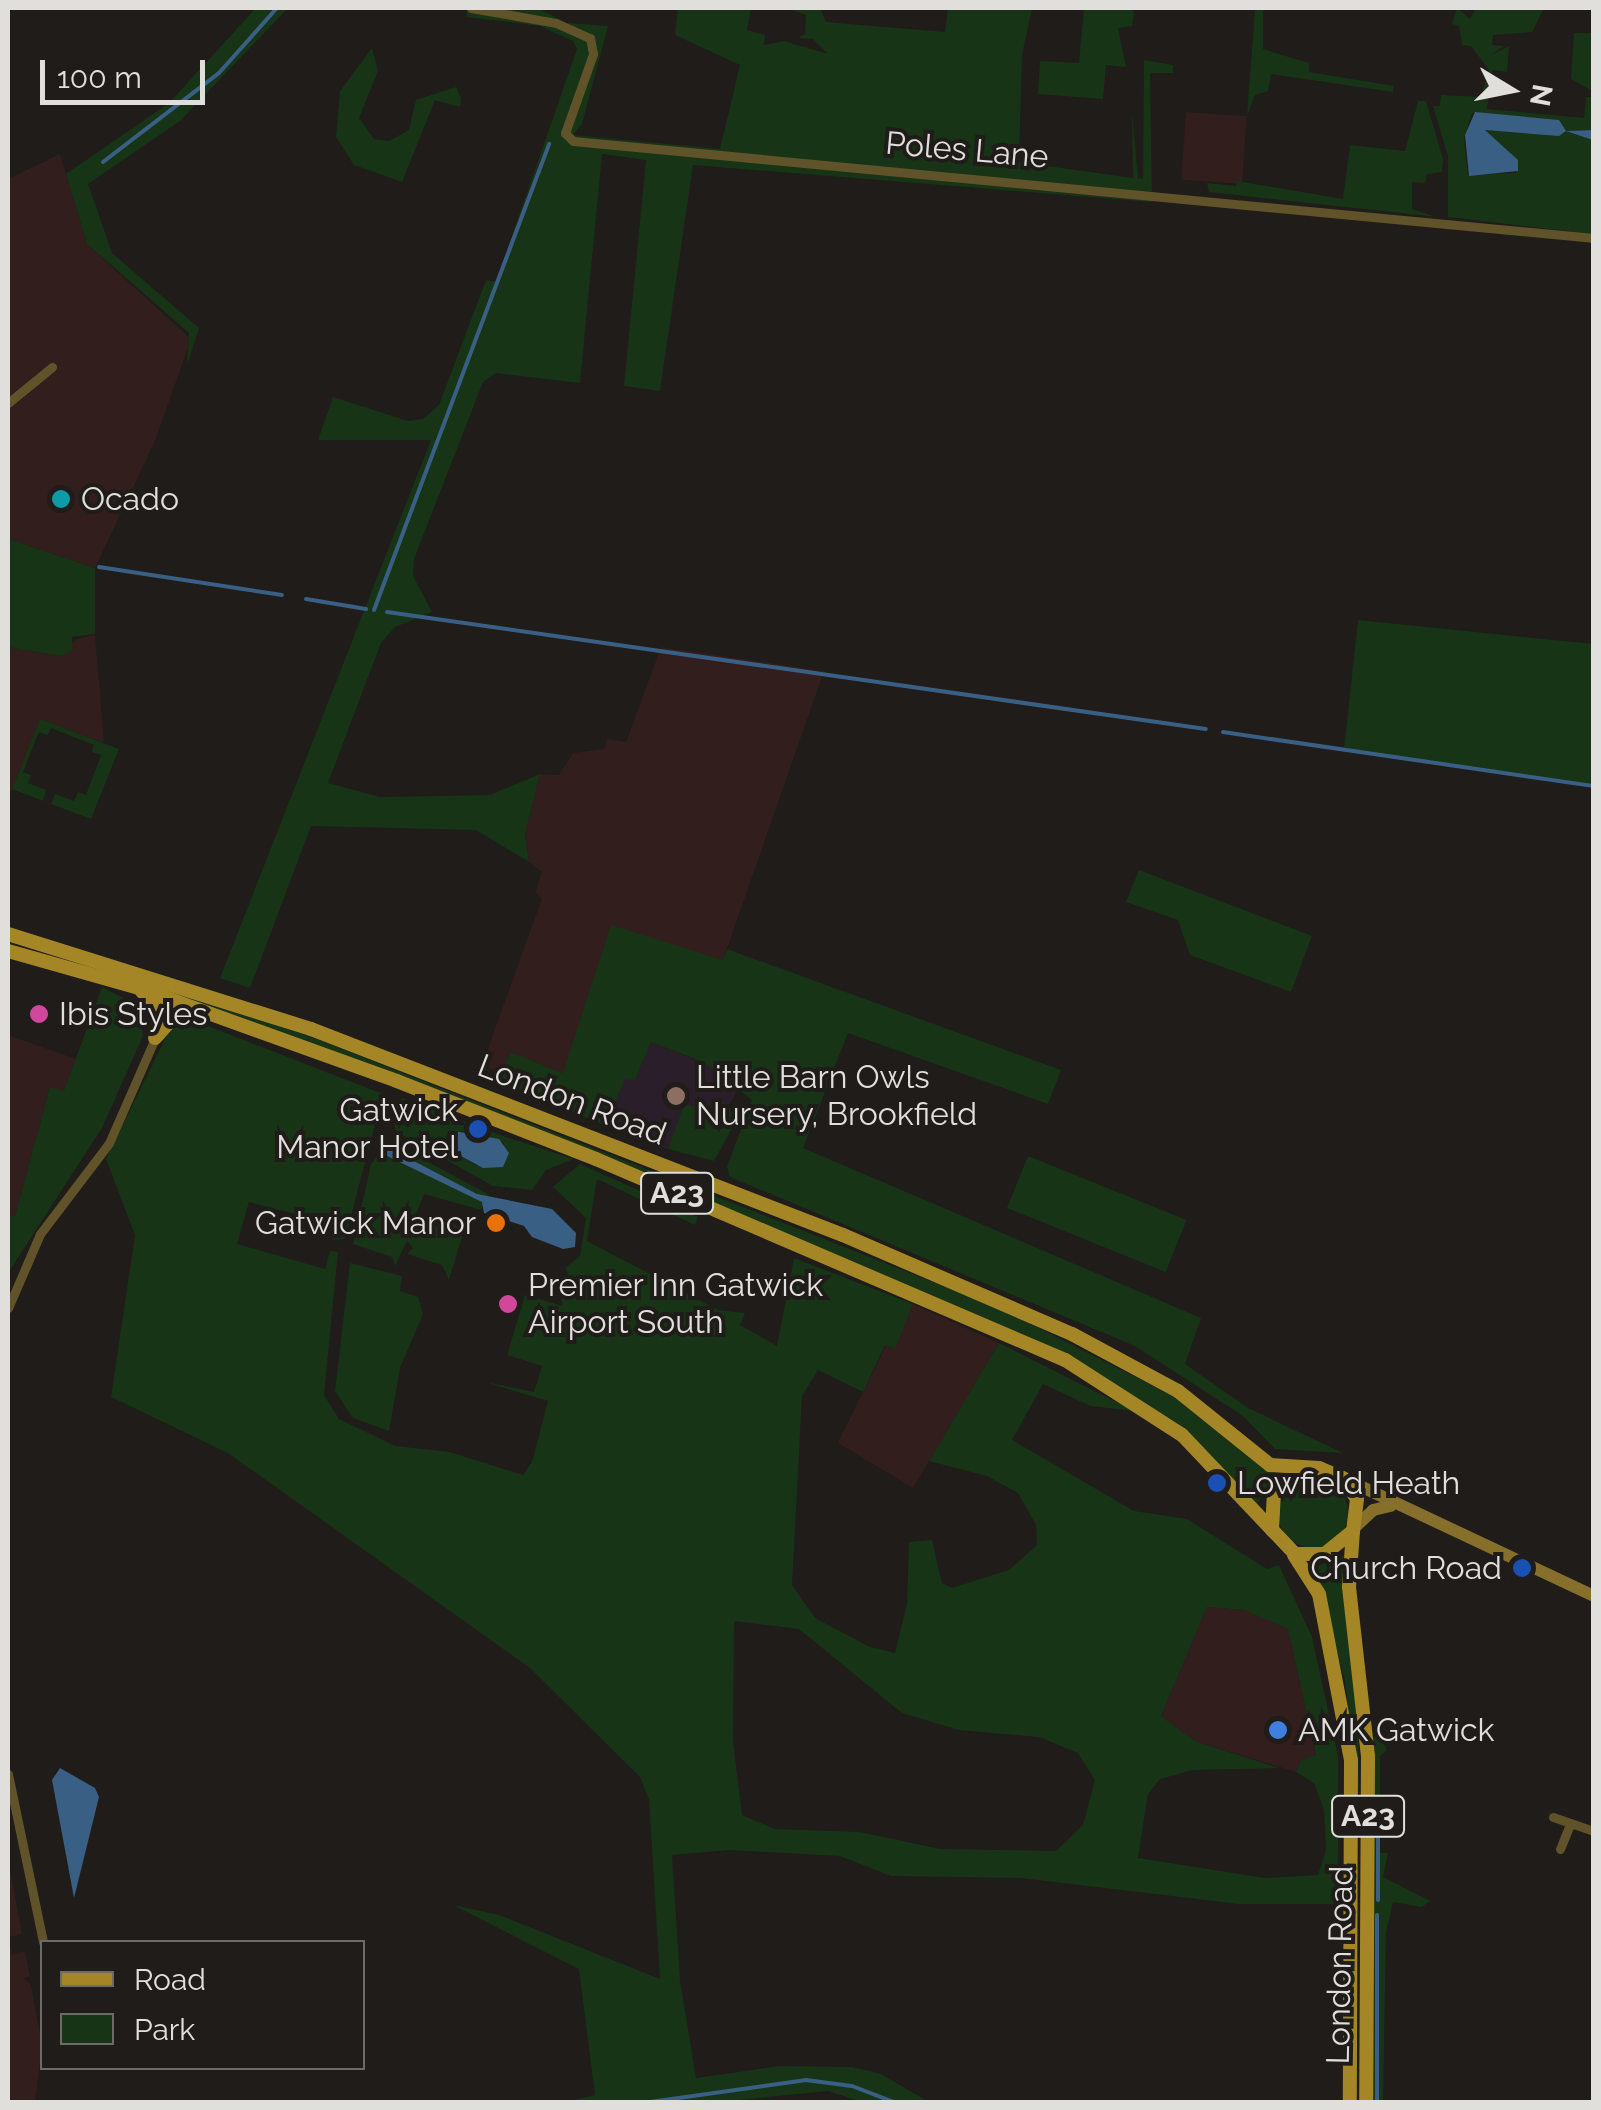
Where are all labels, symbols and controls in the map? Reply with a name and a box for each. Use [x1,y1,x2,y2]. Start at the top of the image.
scale bar [45,40,210,102]
north arrow [1461,40,1561,140]
text: 100 m [57,60,142,95]
text: N [1523,82,1559,109]
street label: Poles Lane [884,124,1050,176]
place label: Ocado [81,480,179,518]
marker: Ocado [50,488,72,510]
place label: Ibis Styles [59,995,207,1033]
marker: Ibis Styles [28,1003,50,1025]
street label: London Road [472,1047,672,1153]
place label: Little Barn Owls Nursery, Brookfield [696,1059,977,1134]
marker: Little Barn Owls Nursery, Brookfield [665,1085,687,1107]
place label: Gatwick Manor Hotel [276,1092,458,1167]
marker: Gatwick Manor Hotel [467,1118,489,1140]
road number: A23 [640,1168,714,1218]
place label: Gatwick Manor [255,1204,476,1242]
marker: Gatwick Manor [485,1212,507,1234]
place label: Premier Inn Gatwick Airport South [528,1267,824,1342]
marker: Premier Inn Gatwick Airport South [497,1293,519,1315]
place label: Lowfield Heath [1237,1464,1460,1502]
marker: Lowfield Heath [1206,1472,1228,1494]
place label: Church Road [1311,1549,1502,1587]
marker: Church Road [1511,1557,1533,1579]
place label: AMK Gatwick [1298,1711,1495,1749]
marker: AMK Gatwick [1267,1719,1289,1741]
road number: A23 [1330,1791,1406,1841]
street label: London Road [1319,1865,1361,2065]
legend [40,1940,365,2070]
text: Road [134,1962,206,1997]
text: Park [134,2012,195,2047]

